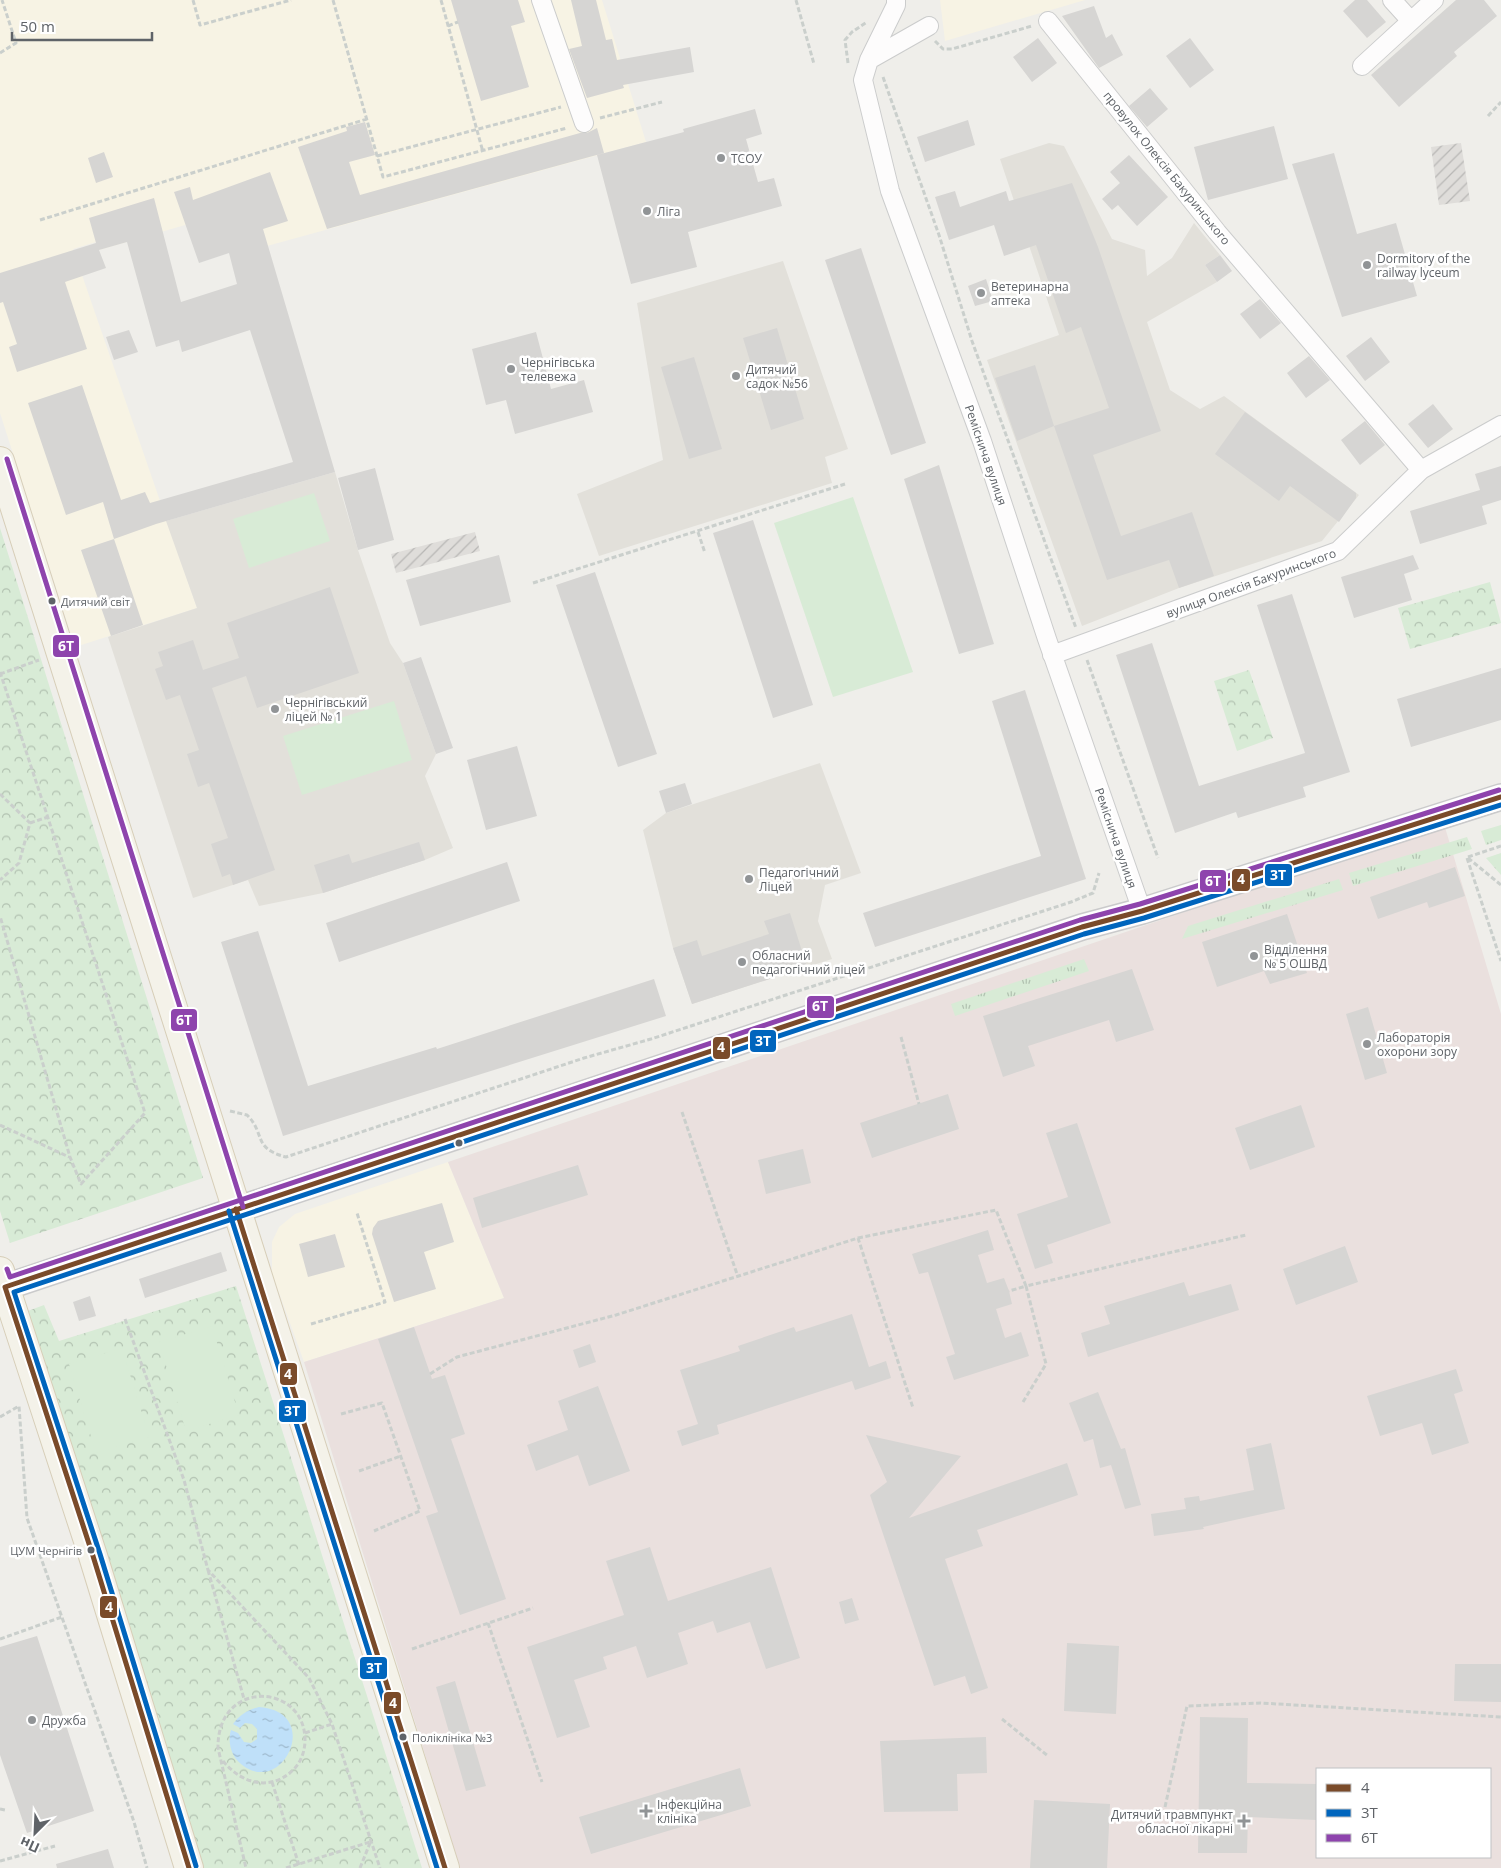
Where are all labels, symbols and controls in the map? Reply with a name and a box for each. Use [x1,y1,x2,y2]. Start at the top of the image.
scale bar [12,10,152,42]
text: 50 m [20,16,55,36]
street label: провулок Олексія Бакуринського [1100,87,1234,249]
place label: ТСОУ [731,150,763,167]
marker: ТСОУ [715,152,727,164]
place label: Ліга [657,203,680,220]
marker: Ліга [641,205,653,217]
place label: Dormitory of the railway lyceum [1377,250,1471,281]
marker: Dormitory of the railway lyceum [1361,259,1373,271]
place label: Ветеринарна аптека [991,278,1069,309]
marker: Ветеринарна аптека [975,287,987,299]
place label: Чернігівська телевежа [521,354,595,385]
place label: Дитячий садок №56 [746,361,808,392]
marker: Чернігівська телевежа [505,363,517,375]
marker: Дитячий садок №56 [730,370,742,382]
street label: Реміснича вулиця [961,402,1011,508]
street label: вулиця Олексія Бакуринського [1164,544,1338,622]
place label: Дитячий світ [61,594,130,609]
marker: Дитячий світ [47,596,57,606]
line badge: 6Т [52,634,80,658]
text: 6Т [58,636,74,655]
place label: Чернігівський ліцей № 1 [285,694,367,725]
marker: Чернігівський ліцей № 1 [269,703,281,715]
street label: Реміснича вулиця [1091,785,1141,891]
line badge: 3Т [1264,863,1293,887]
place label: Педагогічний Ліцей [759,864,839,895]
text: 3Т [1270,865,1286,884]
line badge: 4 [1231,868,1251,892]
line badge: 6Т [1199,869,1227,893]
text: 4 [1237,869,1245,888]
text: 6Т [1205,871,1221,890]
marker: Педагогічний Ліцей [743,873,755,885]
place label: Відділення № 5 ОШВД [1264,941,1327,972]
place label: Обласний педагогічний ліцей [752,947,865,978]
marker: Відділення № 5 ОШВД [1248,950,1260,962]
marker: Обласний педагогічний ліцей [736,956,748,968]
line badge: 6Т [806,995,835,1019]
text: 6Т [812,996,828,1015]
line badge: 6Т [170,1008,198,1032]
text: 6Т [176,1010,192,1029]
line badge: 3Т [749,1029,777,1053]
place label: Лабораторія охорони зору [1377,1029,1458,1060]
text: 3Т [755,1031,771,1050]
line badge: 4 [712,1036,731,1060]
text: 4 [717,1037,725,1056]
marker: Лабораторія охорони зору [1361,1038,1373,1050]
unlabelled marker [454,1138,464,1148]
line badge: 4 [279,1362,298,1386]
text: 4 [284,1364,292,1383]
line badge: 3Т [278,1399,307,1423]
text: 3Т [284,1401,300,1420]
place label: ЦУМ Чернiгiв [10,1543,82,1558]
marker: ЦУМ Чернiгiв [86,1545,96,1555]
line badge: 4 [99,1595,118,1619]
text: 4 [105,1597,113,1616]
line badge: 3Т [359,1656,388,1680]
text: 3Т [366,1658,382,1677]
line badge: 4 [383,1691,402,1715]
text: 4 [389,1693,397,1712]
place label: Дружба [42,1712,86,1729]
marker: Дружба [26,1714,38,1726]
place label: Поліклініка №3 [412,1730,492,1745]
marker: Поліклініка №3 [398,1732,408,1742]
legend [1316,1768,1491,1858]
text: 4 [1361,1777,1370,1797]
place label: Інфекційна клініка [657,1796,722,1827]
text: 3Т [1361,1802,1379,1822]
marker: Інфекційна клініка [639,1804,653,1818]
place label: Дитячий травмпункт обласної лікарні [1111,1806,1233,1837]
north arrow [10,1808,60,1858]
marker: Дитячий травмпункт обласної лікарні [1237,1814,1251,1828]
text: 6Т [1361,1827,1379,1847]
text: Пн [17,1833,42,1858]

